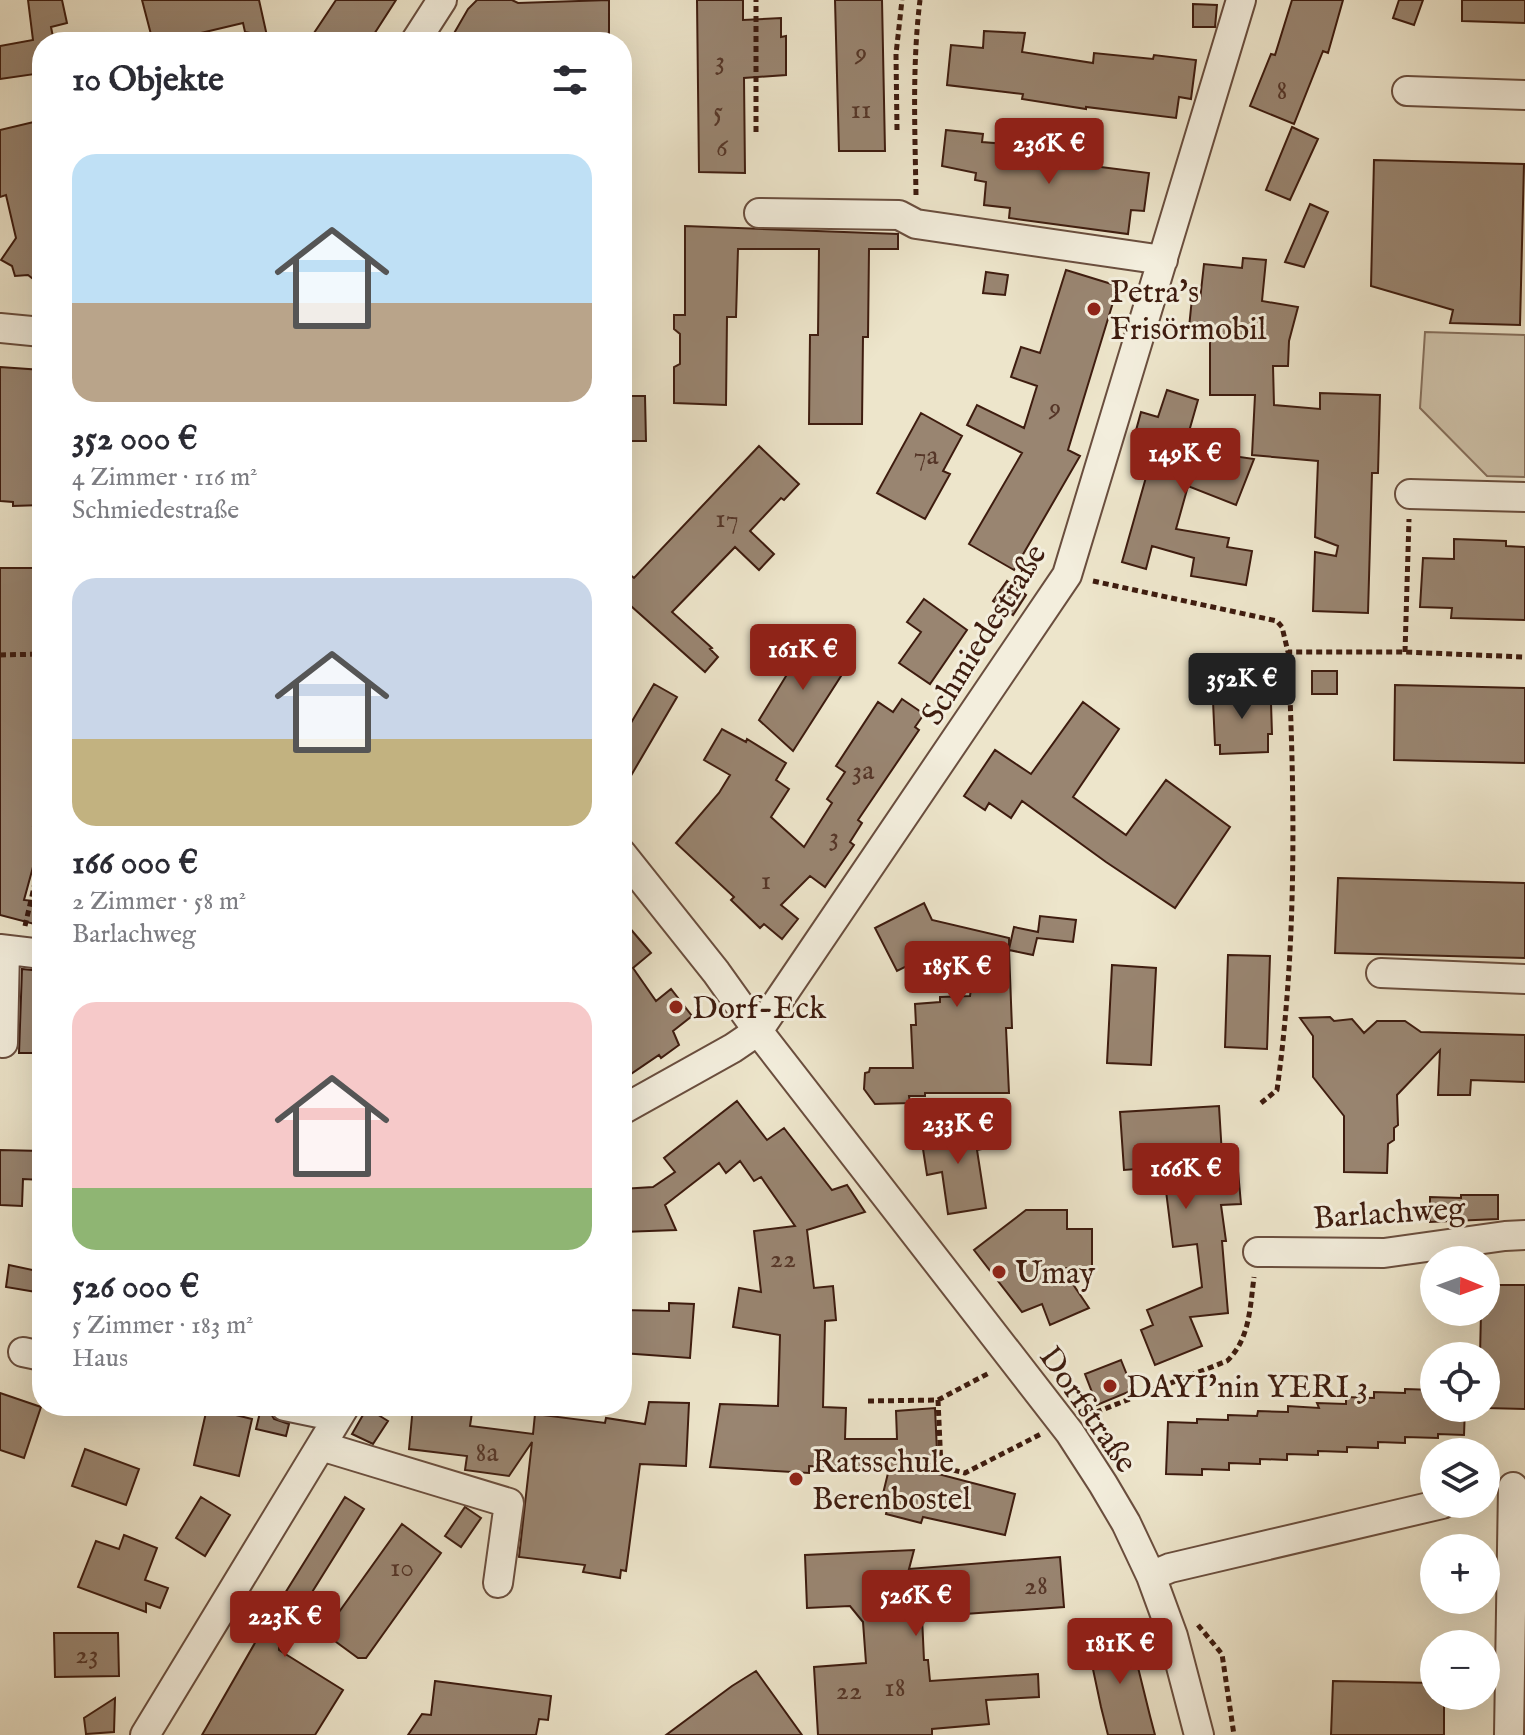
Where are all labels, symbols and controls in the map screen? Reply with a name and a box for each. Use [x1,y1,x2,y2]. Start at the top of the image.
house number: 9 [854,36,867,71]
house number: 3 [715,44,725,79]
icon: filters [548,58,592,102]
text: 10 Objekte [72,59,224,102]
house number: 8 [1277,74,1287,109]
house number: 11 [851,93,871,128]
house number: 5 [713,95,723,130]
pin: 236K € [984,118,1114,186]
text: 236K € [1013,127,1085,160]
house number: 6 [716,131,729,166]
icon: home [260,206,404,350]
place label: Petra's Frisörmobil [1110,273,1267,351]
marker: Petra's Frisörmobil [1085,300,1103,318]
house number: 9 [1048,391,1061,426]
text: 352 000 € [72,418,198,461]
pin: 149K € [1120,428,1250,496]
text: 149K € [1148,437,1222,470]
house number: 7a [913,439,939,474]
text: 4 Zimmer · 116 m² [72,461,258,494]
text: Schmiedestraße [72,494,239,527]
house number: 17 [715,502,739,537]
street label: Schmiedestraße [913,537,1057,733]
pin: 161K € [738,624,868,692]
icon: home [260,630,404,774]
text: 161K € [768,633,838,666]
pin: 352K € [1177,653,1307,721]
text: 352K € [1207,662,1277,695]
house number: 3a [852,754,875,789]
house number: 3 [829,820,839,855]
text: 166 000 € [72,842,198,885]
house number: 1 [761,864,771,899]
text: 2 Zimmer · 58 m² [72,885,246,918]
text: Barlachweg [72,918,196,951]
pin: 185K € [892,941,1022,1009]
text: 185K € [922,950,992,983]
place label: Dorf-Eck [692,989,827,1030]
marker: Dorf-Eck [667,998,685,1016]
icon: home [260,1054,404,1198]
pin: 233K € [893,1098,1023,1166]
text: 233K € [922,1107,994,1140]
pin: 166K € [1121,1143,1251,1211]
text: 166K € [1150,1152,1222,1185]
street label: Barlachweg [1312,1189,1467,1240]
house number: 22 [770,1242,796,1277]
north arrow [1420,1246,1500,1326]
map controls [1420,1246,1500,1710]
place label: Umay [1015,1254,1096,1295]
marker: Umay [990,1263,1008,1281]
text: 526 000 € [72,1266,199,1309]
text: 5 Zimmer · 183 m² [72,1309,254,1342]
street label: Dorfstraße [1029,1339,1145,1482]
text: Haus [72,1342,128,1375]
button: locate [1420,1342,1500,1422]
place label: DAYI'nin YERI 3 [1126,1368,1368,1409]
marker: DAYI'nin YERI 3 [1101,1377,1119,1395]
house number: 8a [475,1436,499,1471]
button: layers [1420,1438,1500,1518]
place label: Ratsschule Berenbostel [812,1443,972,1521]
marker: Ratsschule Berenbostel [787,1470,805,1488]
button: + [1420,1534,1500,1614]
house number: 10 [390,1551,414,1586]
house number: 28 [1024,1569,1048,1604]
pin: 526K € [851,1570,981,1638]
text: 526K € [880,1579,952,1612]
pin: 223K € [220,1591,350,1659]
text: 223K € [248,1600,322,1633]
pin: 181K € [1055,1618,1185,1686]
text: 181K € [1085,1627,1155,1660]
button: − [1420,1630,1500,1710]
house number: 23 [75,1638,99,1673]
house number: 18 [884,1671,906,1706]
house number: 22 [836,1674,862,1709]

